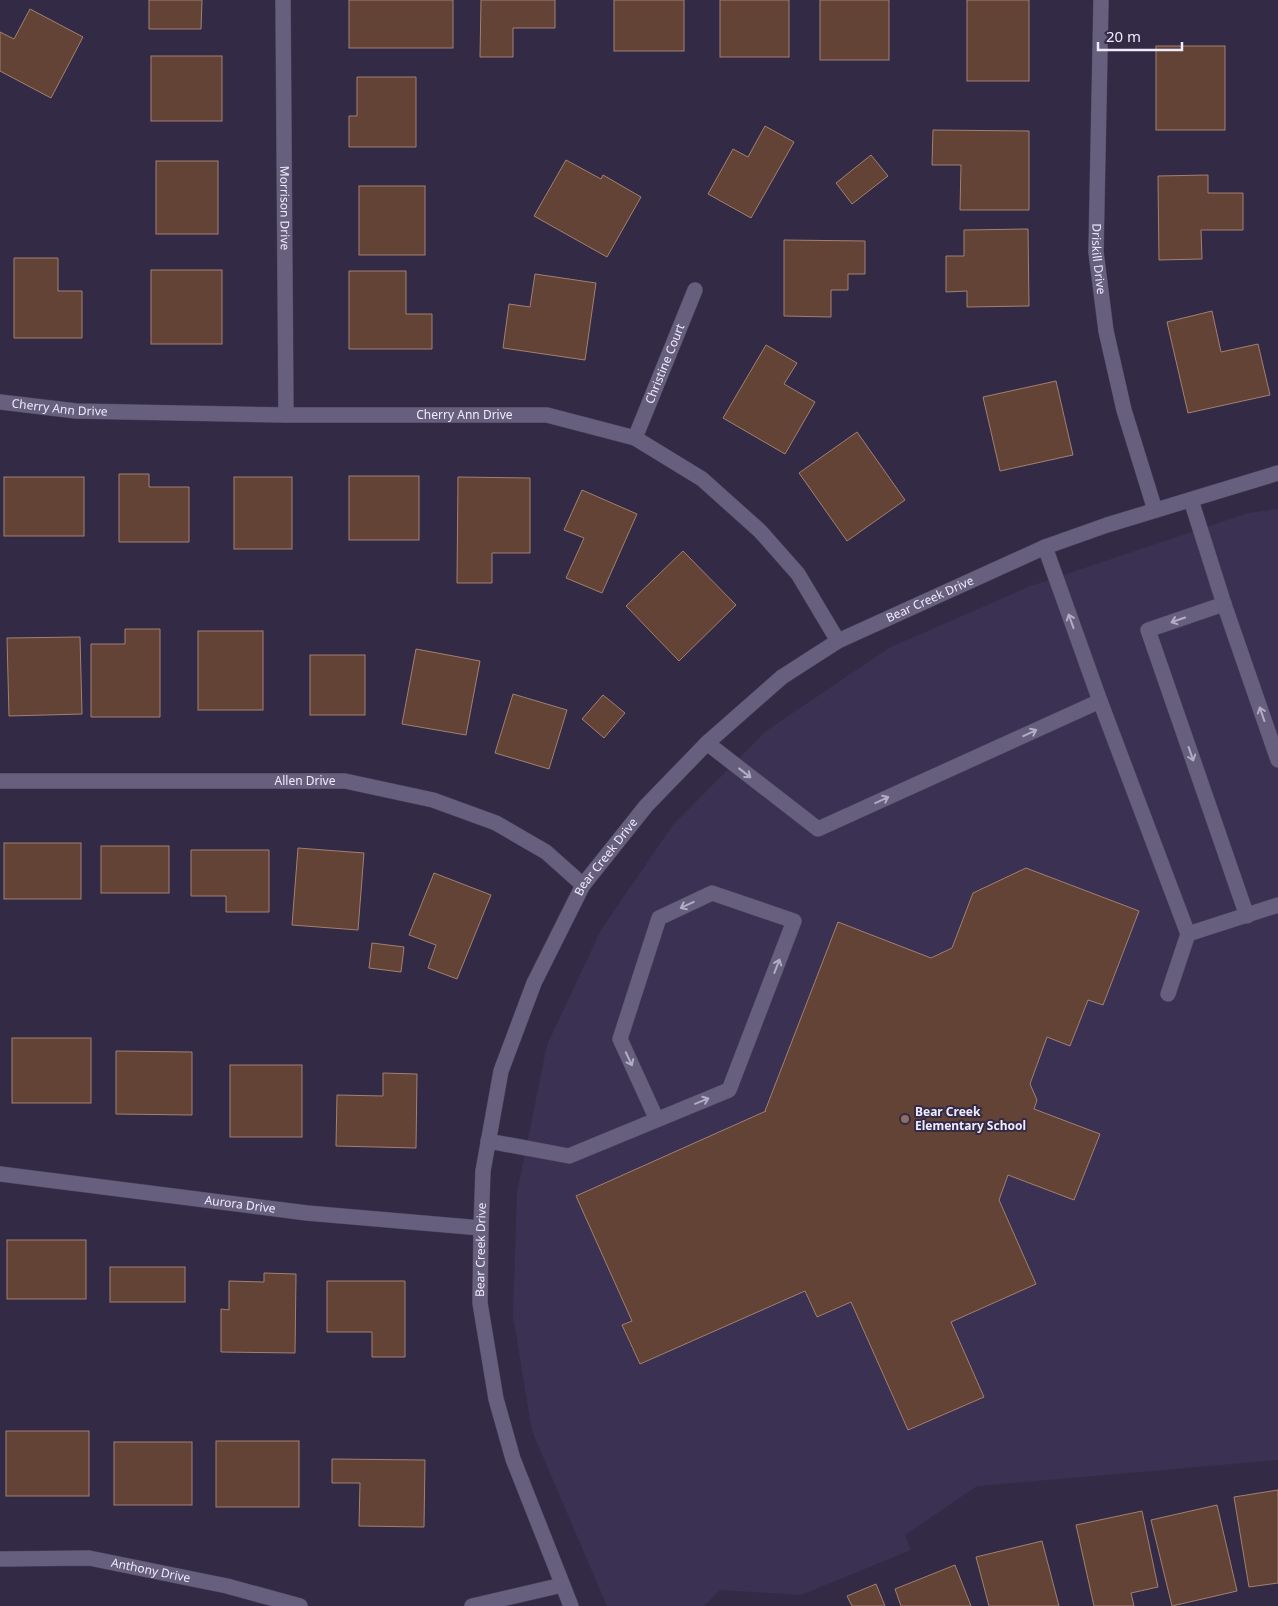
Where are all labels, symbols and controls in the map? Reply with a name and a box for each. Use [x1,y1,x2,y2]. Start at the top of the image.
scale bar [1098,20,1182,52]
text: 20 m [1106,26,1141,46]
street label: Morrison Drive [276,166,294,251]
street label: Driskill Drive [1088,223,1110,295]
street label: Christine Court [641,320,689,406]
street label: Cherry Ann Drive [11,394,108,420]
street label: Cherry Ann Drive [416,406,513,423]
street label: Bear Creek Drive [883,571,976,626]
one-way arrow [1066,613,1075,629]
one-way arrow [1170,616,1186,625]
one-way arrow [1257,707,1266,722]
one-way arrow [1022,727,1037,737]
one-way arrow [1187,745,1196,761]
one-way arrow [738,767,751,778]
street label: Allen Drive [275,772,336,789]
one-way arrow [874,795,889,805]
street label: Bear Creek Drive [570,814,641,899]
one-way arrow [680,901,695,910]
one-way arrow [773,958,782,974]
one-way arrow [625,1051,634,1066]
one-way arrow [694,1096,709,1106]
place label: Bear Creek Elementary School [915,1103,1026,1134]
marker: Bear Creek Elementary School [899,1113,911,1125]
street label: Aurora Drive [204,1191,277,1217]
street label: Bear Creek Drive [471,1202,490,1297]
street label: Anthony Drive [110,1554,192,1586]

